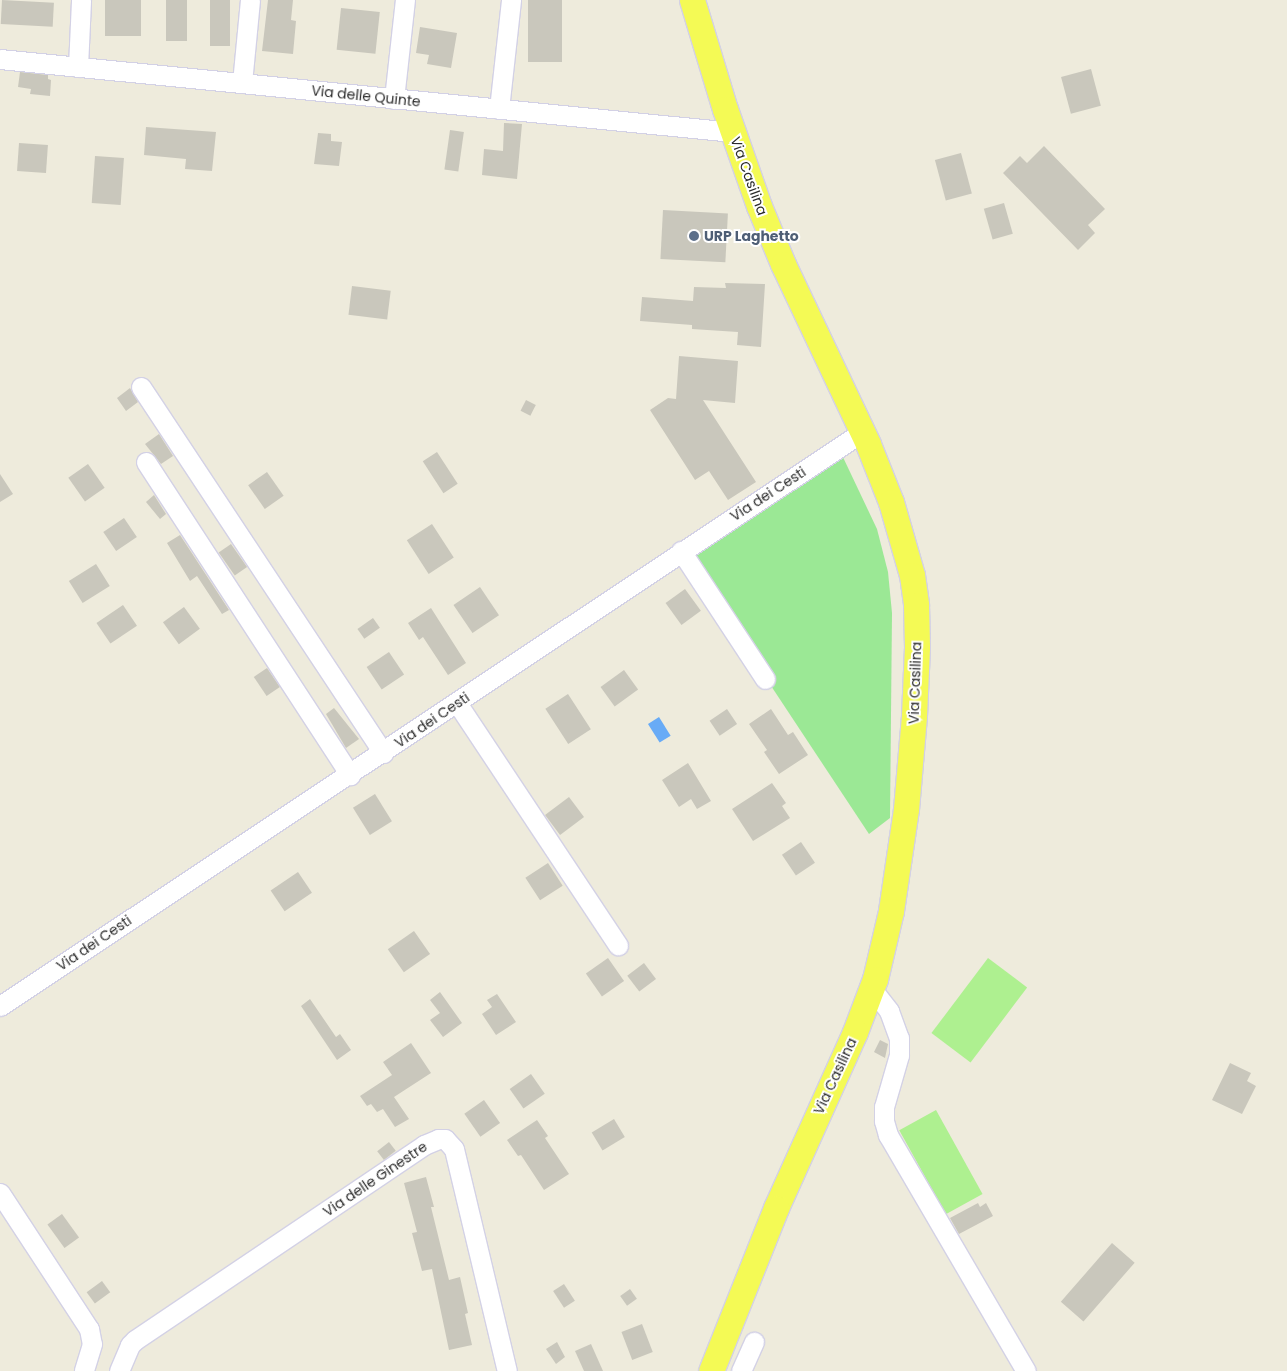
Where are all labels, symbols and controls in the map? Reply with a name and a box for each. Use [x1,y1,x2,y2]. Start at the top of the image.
street label: Via delle Quinte [311,82,421,110]
street label: Via Casilina [727,134,771,218]
place label: URP Laghetto [704,228,799,244]
marker: URP Laghetto [688,230,700,242]
street label: Via dei Cesti [727,463,809,525]
street label: Via Casilina [905,642,925,724]
street label: Via dei Cesti [391,689,473,751]
street label: Via dei Cesti [53,912,135,974]
street label: Via Casilina [810,1035,860,1117]
street label: Via delle Ginestre [320,1138,430,1220]

